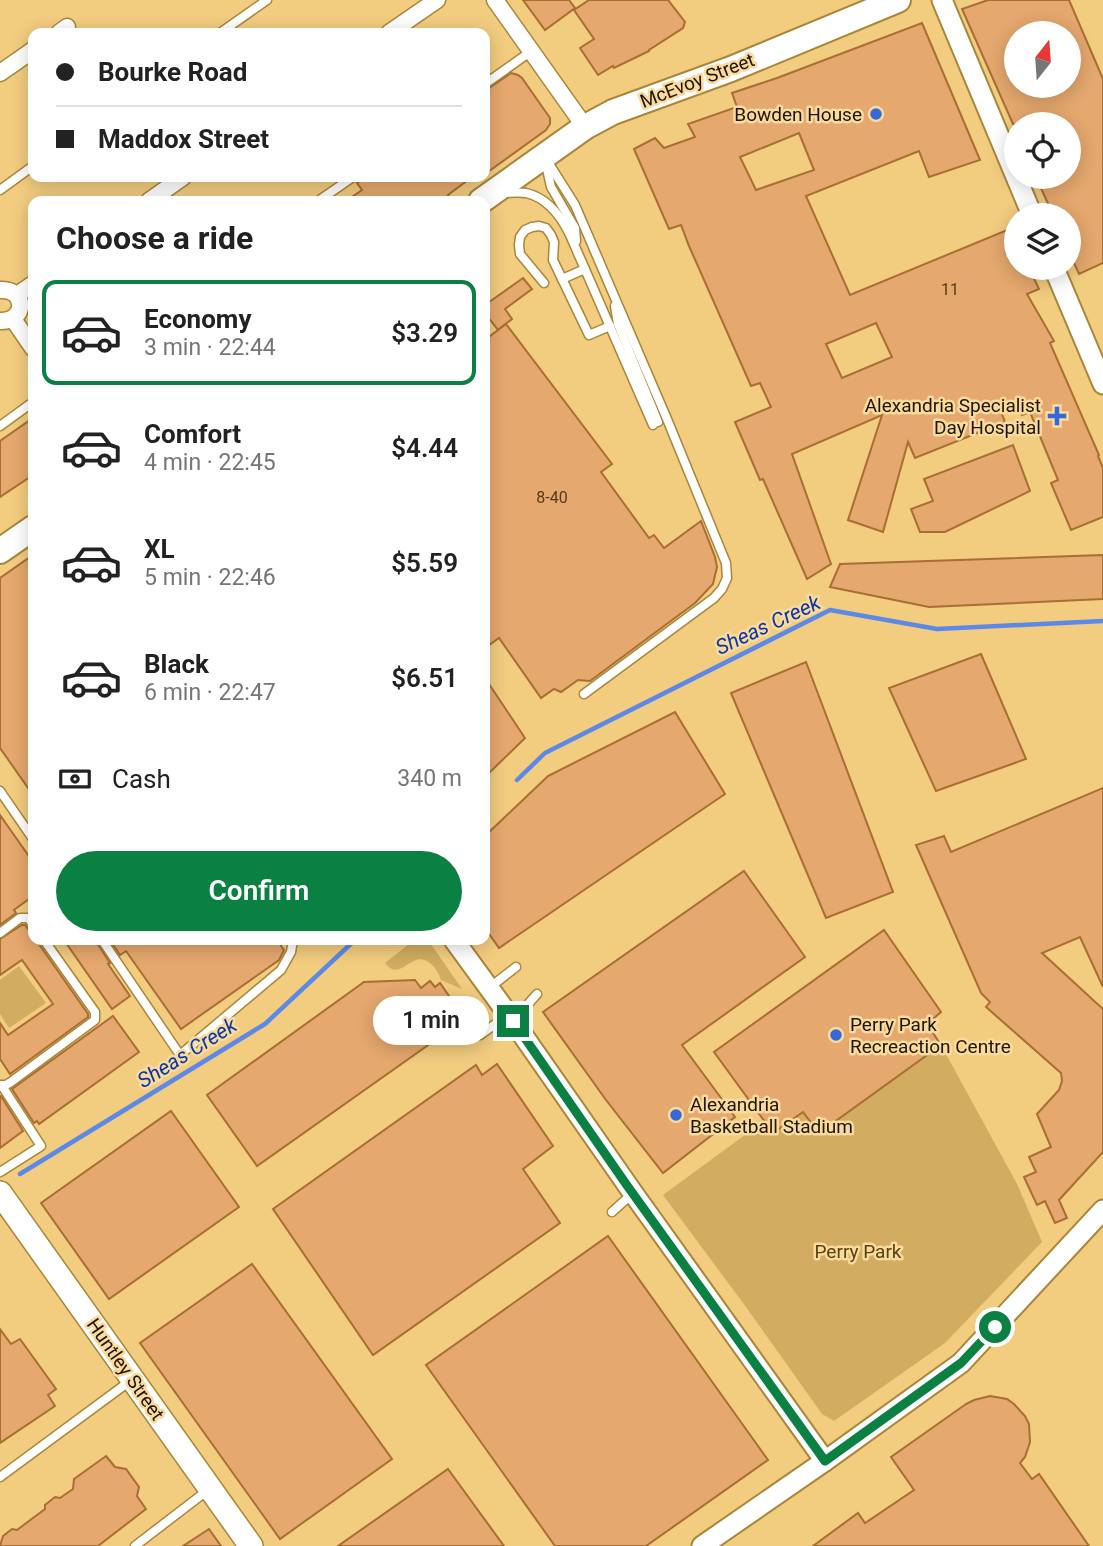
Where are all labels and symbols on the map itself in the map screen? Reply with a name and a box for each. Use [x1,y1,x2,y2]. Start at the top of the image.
north arrow [1004,21,1082,98]
street label: McEvoy Street [637,48,758,113]
place label: Bowden House [734,103,862,126]
marker: Bowden House [868,106,884,122]
house number: 11 [941,280,959,299]
place label: Alexandria Specialist Day Hospital [865,394,1041,439]
marker: Alexandria Specialist Day Hospital [1047,406,1067,426]
house number: 8-40 [536,488,568,507]
water label: Sheas Creek [712,590,825,660]
callout: 1 min [373,996,489,1046]
route end [497,1005,529,1037]
water label: Sheas Creek [133,1013,242,1093]
place label: Perry Park Recreaction Centre [850,1013,1011,1058]
marker: Perry Park Recreaction Centre [828,1027,844,1043]
place label: Alexandria Basketball Stadium [690,1093,853,1138]
marker: Alexandria Basketball Stadium [668,1107,684,1123]
park label: Perry Park [815,1240,902,1263]
route start [979,1311,1011,1343]
street label: Huntley Street [82,1314,169,1425]

